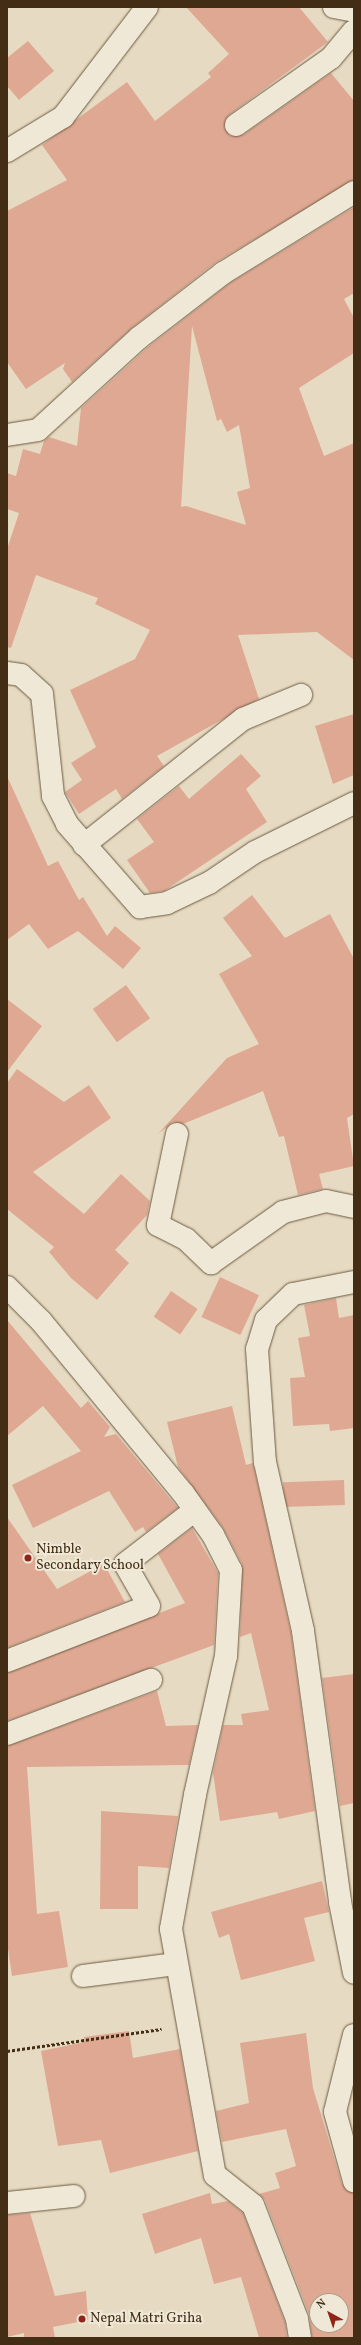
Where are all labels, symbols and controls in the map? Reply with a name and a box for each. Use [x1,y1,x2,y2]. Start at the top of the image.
place label: Nimble Secondary School [36,1542,144,1574]
marker: Nimble Secondary School [23,1553,33,1563]
north arrow [309,2293,349,2333]
text: N [314,2296,329,2313]
place label: Nepal Matri Griha [90,2311,202,2327]
marker: Nepal Matri Griha [77,2314,87,2324]

